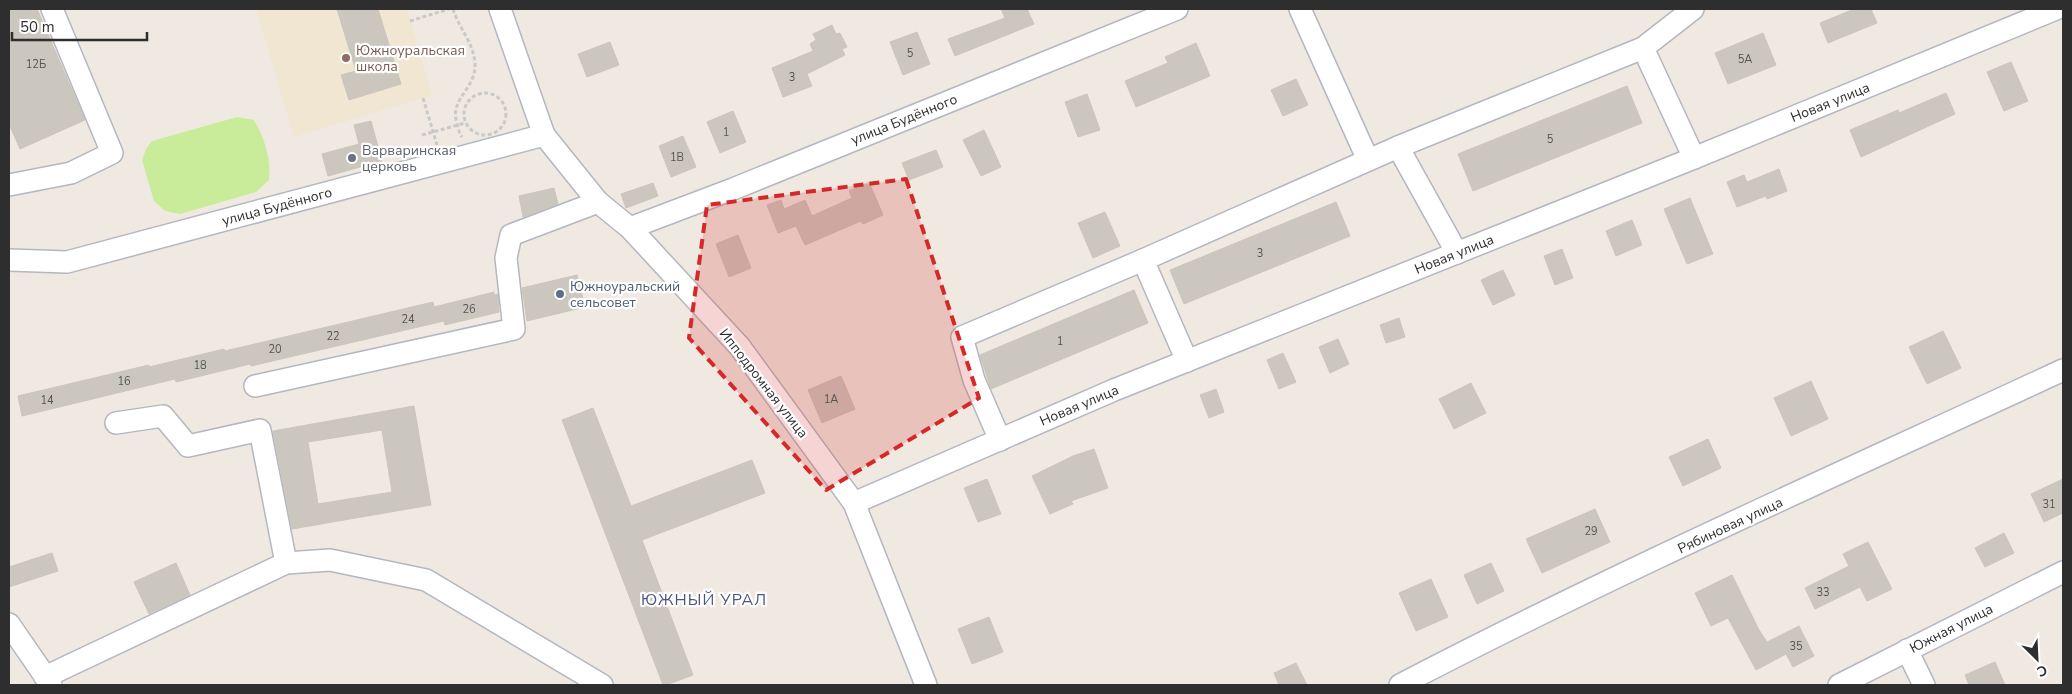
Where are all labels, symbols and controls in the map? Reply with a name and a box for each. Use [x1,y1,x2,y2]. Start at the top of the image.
scale bar [12,10,148,42]
text: 50 m [20,17,55,37]
place label: Южноуральская школа [356,41,465,76]
house number: 5 [907,46,914,61]
marker: Южноуральская школа [340,52,352,64]
house number: 5А [1738,52,1752,67]
house number: 12Б [26,57,46,72]
house number: 3 [789,70,795,85]
street label: Новая улица [1788,78,1873,127]
street label: улица Будённого [848,89,960,149]
house number: 1 [723,125,729,140]
house number: 5 [1547,132,1554,147]
place label: Варваринская церковь [362,141,456,176]
house number: 1В [670,150,684,165]
marker: Варваринская церковь [346,152,358,164]
street label: улица Будённого [220,183,334,230]
street label: Новая улица [1412,230,1497,279]
house number: 3 [1257,246,1263,261]
place label: Южноуральский сельсовет [570,277,680,312]
marker: Южноуральский сельсовет [554,288,566,300]
house number: 26 [462,302,476,317]
house number: 24 [401,312,415,327]
street label: Ипподромная улица [715,325,812,442]
house number: 22 [326,329,340,344]
house number: 1 [1057,334,1063,349]
house number: 20 [268,342,282,357]
house number: 18 [193,358,207,373]
house number: 16 [117,374,131,389]
street label: Новая улица [1037,380,1122,431]
house number: 1А [824,392,838,407]
house number: 14 [40,393,54,408]
street label: Рябиновая улица [1675,493,1786,558]
house number: 31 [2042,497,2056,512]
house number: 29 [1584,524,1598,539]
house number: 33 [1816,585,1830,600]
district label: ЮЖНЫЙ УРАЛ [641,589,767,611]
street label: Южная улица [1906,599,1996,658]
north arrow [2012,634,2062,684]
house number: 35 [1789,639,1803,654]
text: С [2033,660,2050,681]

